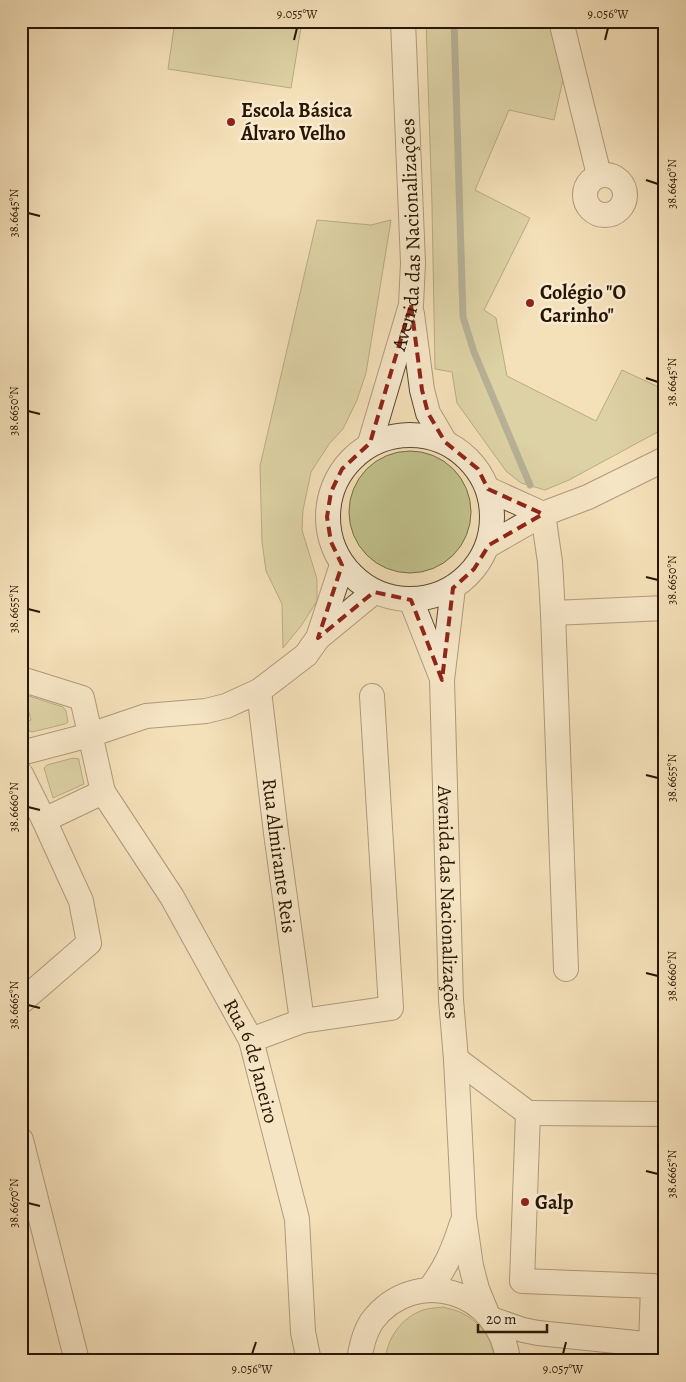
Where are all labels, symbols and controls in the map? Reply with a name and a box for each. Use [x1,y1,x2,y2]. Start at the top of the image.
text: 9.055°W [277,6,318,22]
text: 9.056°W [587,6,629,22]
place label: Escola Básica Álvaro Velho [240,97,353,147]
marker: Escola Básica Álvaro Velho [225,116,237,128]
street label: Avenida das Nacionalizações [384,118,427,355]
text: 38.6640°N [664,159,680,209]
text: 38.6645°N [6,188,22,237]
place label: Colégio "O Carinho" [540,279,626,329]
marker: Colégio "O Carinho" [524,297,536,309]
text: 38.6645°N [664,357,680,406]
text: 38.6650°N [6,386,22,436]
text: 38.6650°N [664,555,680,605]
text: 38.6655°N [6,585,22,633]
text: 38.6655°N [664,754,680,802]
street label: Rua Almirante Reis [256,777,303,935]
text: 38.6660°N [6,782,22,832]
street label: Avenida das Nacionalizações [431,784,466,1020]
text: 38.6660°N [664,951,680,1001]
text: 38.6665°N [6,980,22,1029]
street label: Rua 6 de Janeiro [217,994,285,1126]
text: 38.6665°N [664,1149,680,1198]
text: 38.6670°N [6,1178,22,1228]
place label: Galp [535,1189,574,1216]
marker: Galp [519,1196,531,1208]
scale bar [478,1302,547,1334]
text: 20 m [486,1309,517,1329]
text: 9.056°W [231,1361,273,1377]
text: 9.057°W [543,1361,584,1377]

